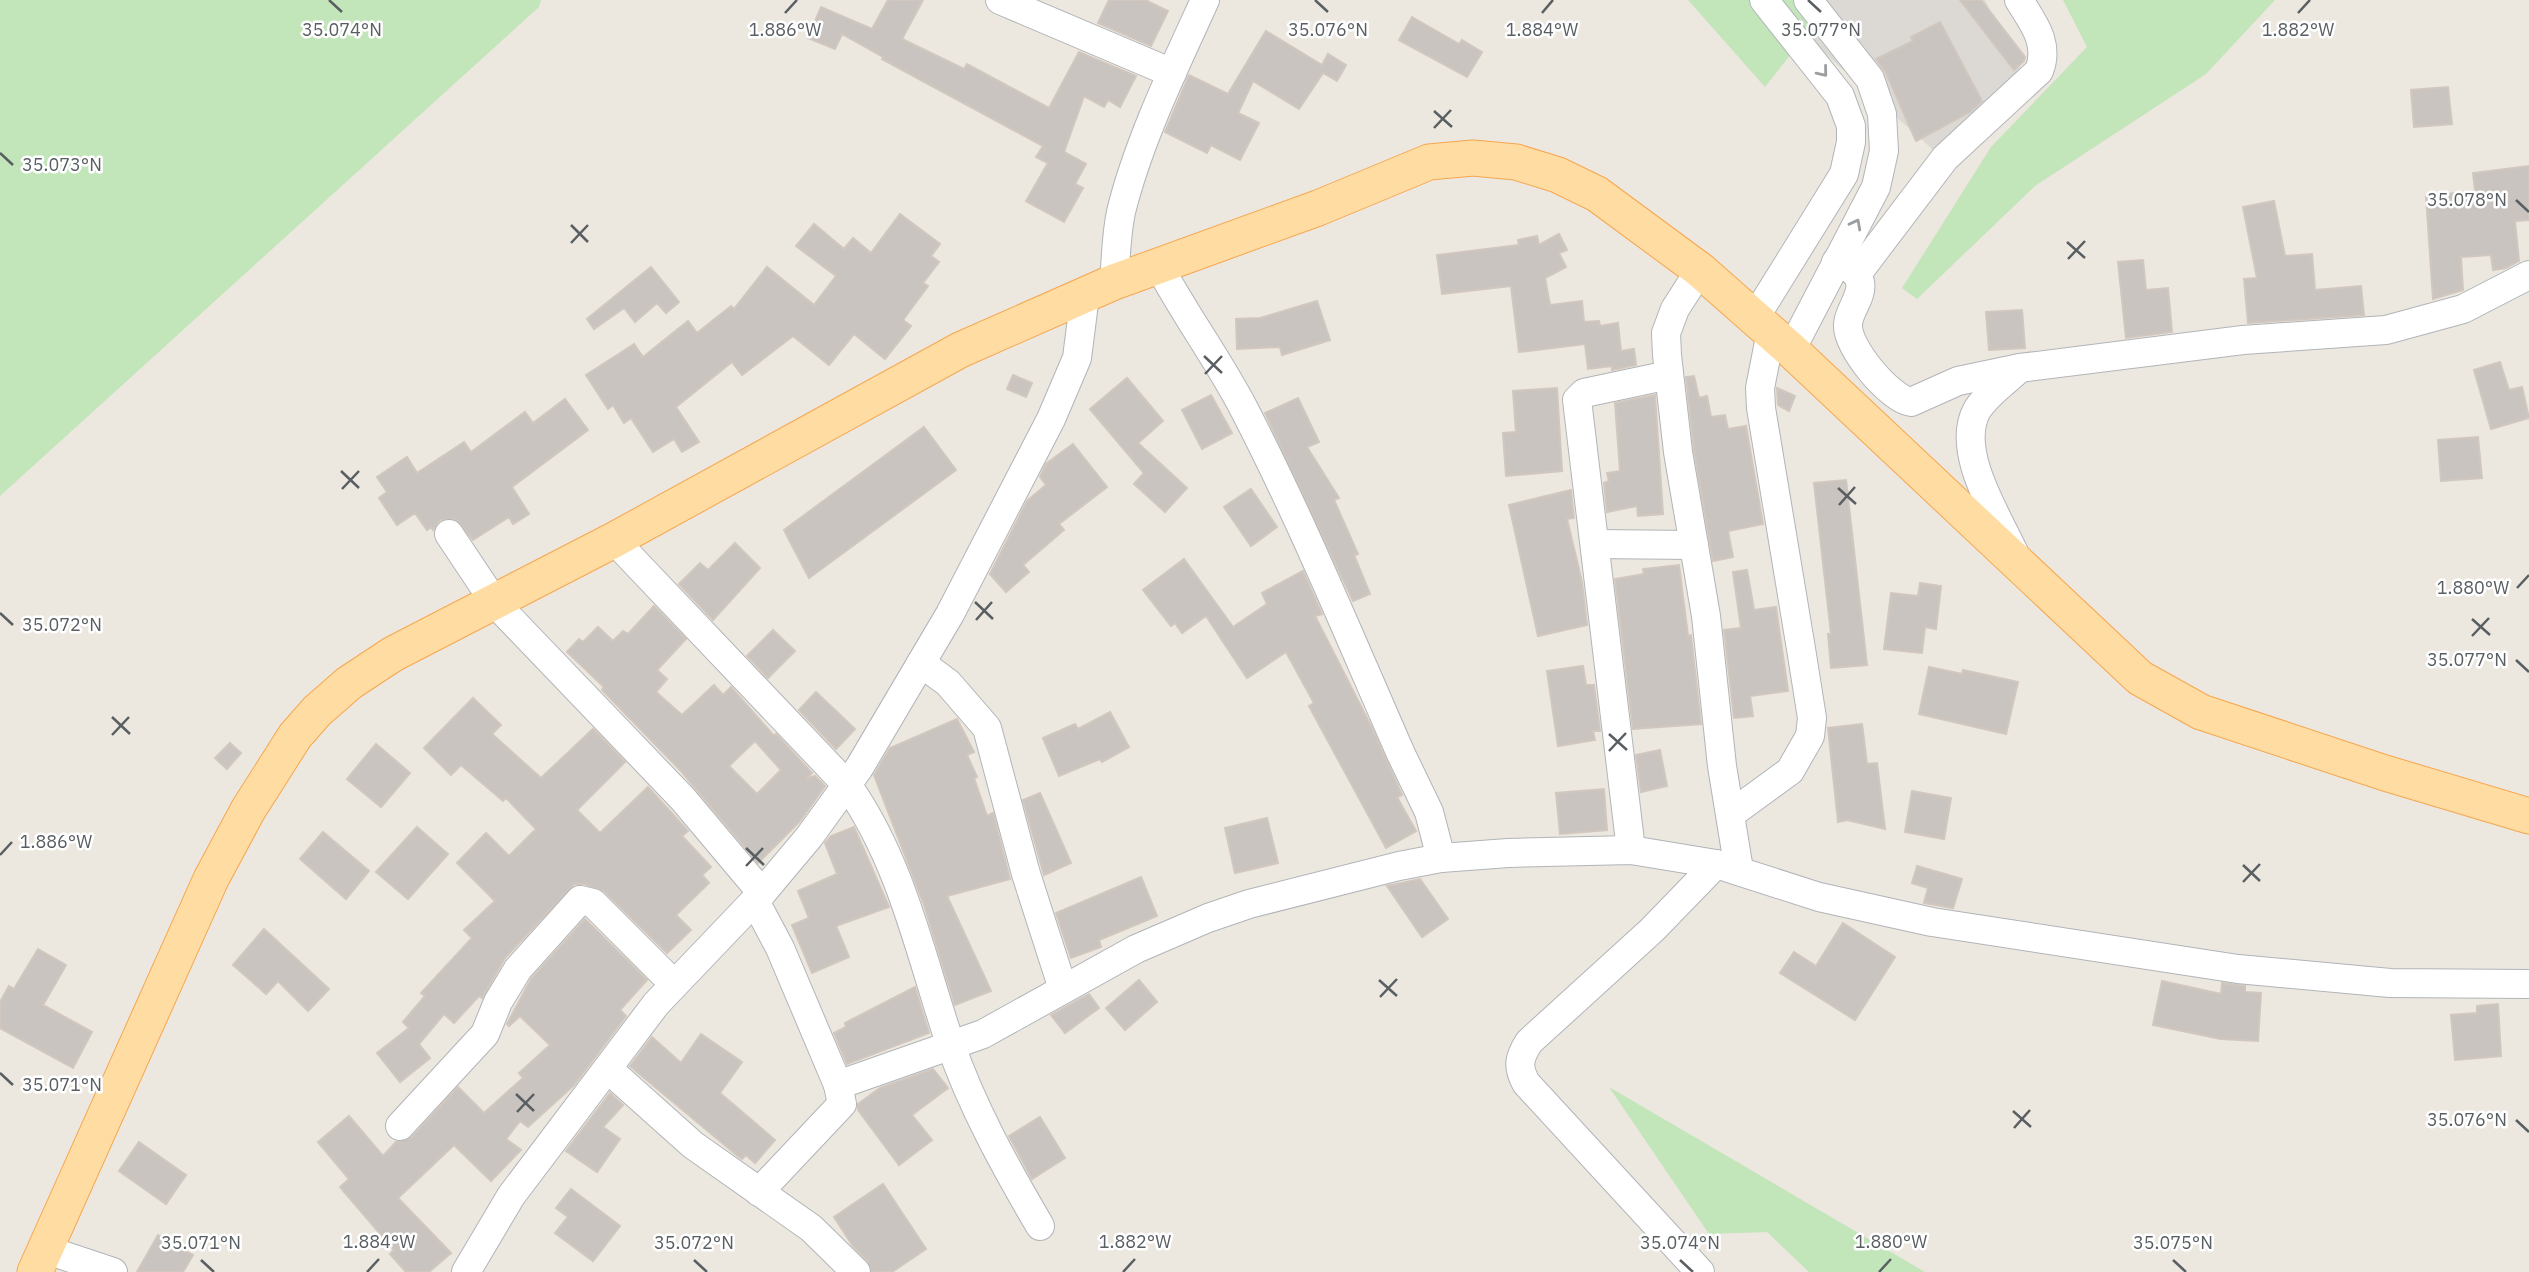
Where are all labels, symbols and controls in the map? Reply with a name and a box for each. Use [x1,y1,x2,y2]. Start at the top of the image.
text: 35.074°N [302,18,382,41]
text: 1.886°W [749,18,821,41]
text: 35.076°N [1288,18,1368,41]
text: 1.884°W [1506,18,1578,41]
text: 35.077°N [1781,18,1861,41]
text: 1.882°W [2262,18,2334,41]
one-way arrow [1815,63,1827,76]
text: 35.073°N [22,153,102,176]
text: 35.078°N [2427,188,2507,211]
one-way arrow [1848,219,1861,232]
text: 1.880°W [2437,576,2509,599]
text: 35.072°N [22,613,102,636]
text: 35.077°N [2427,648,2507,671]
text: 1.886°W [20,830,92,853]
text: 35.071°N [22,1073,102,1096]
text: 35.076°N [2427,1108,2507,1131]
text: 1.884°W [343,1230,415,1253]
text: 1.882°W [1099,1230,1171,1253]
text: 1.880°W [1855,1230,1927,1253]
text: 35.071°N [161,1231,241,1254]
text: 35.072°N [654,1231,734,1254]
text: 35.074°N [1640,1231,1720,1254]
text: 35.075°N [2133,1231,2213,1254]

